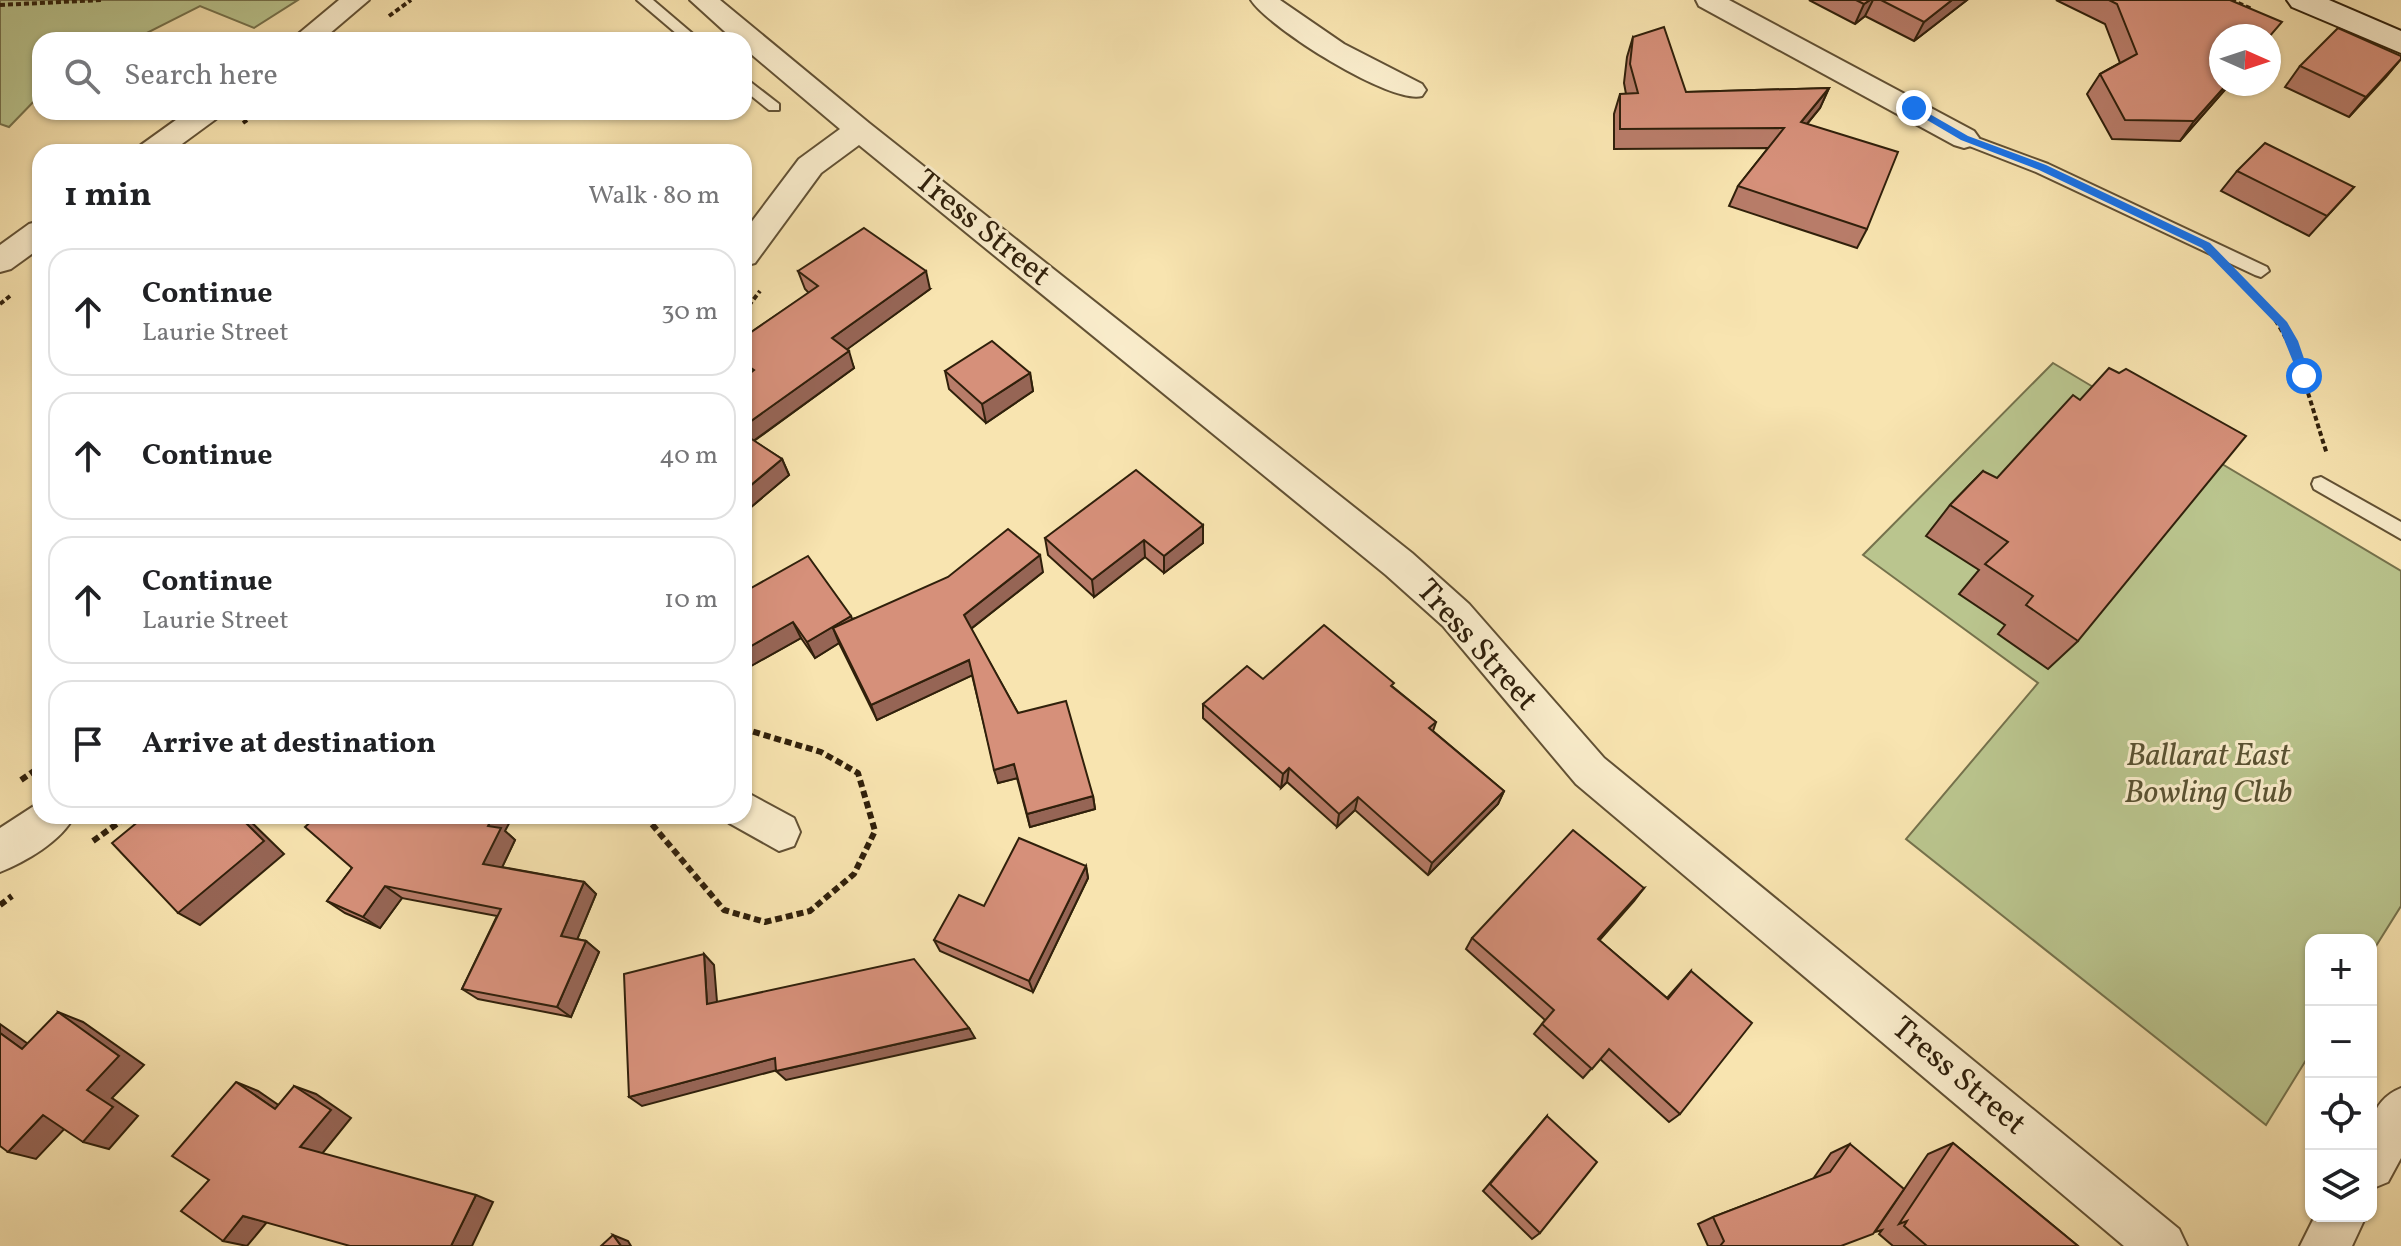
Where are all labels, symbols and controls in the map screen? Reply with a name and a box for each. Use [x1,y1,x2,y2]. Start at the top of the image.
north arrow [2209,24,2281,96]
search box [32,32,752,120]
icon: search [60,54,104,98]
text: Search here [124,55,278,97]
route end [1896,90,1932,126]
street label: Tress Street [905,160,1059,298]
text: 1 min [64,173,152,220]
text: Walk · 80 m [588,178,720,214]
text: Continue [142,273,273,315]
icon: ahead [66,290,110,334]
text: 30 m [661,294,718,330]
text: Laurie Street [142,315,289,351]
route start [2286,358,2322,394]
icon: ahead [66,434,110,478]
text: Continue [142,435,273,477]
text: 40 m [659,438,718,474]
text: Continue [142,561,273,603]
street label: Tress Street [1405,570,1547,722]
icon: ahead [66,578,110,622]
text: 10 m [664,582,718,618]
text: Laurie Street [142,603,289,639]
icon: arrive [66,722,110,766]
text: Arrive at destination [142,723,436,765]
park label: Ballarat East Bowling Club [2124,735,2292,816]
map controls [2305,934,2377,1222]
button: + [2305,934,2377,1006]
button: − [2305,1006,2377,1078]
street label: Tress Street [1881,1008,2035,1146]
button: locate [2305,1078,2377,1150]
button: layers [2305,1150,2377,1222]

